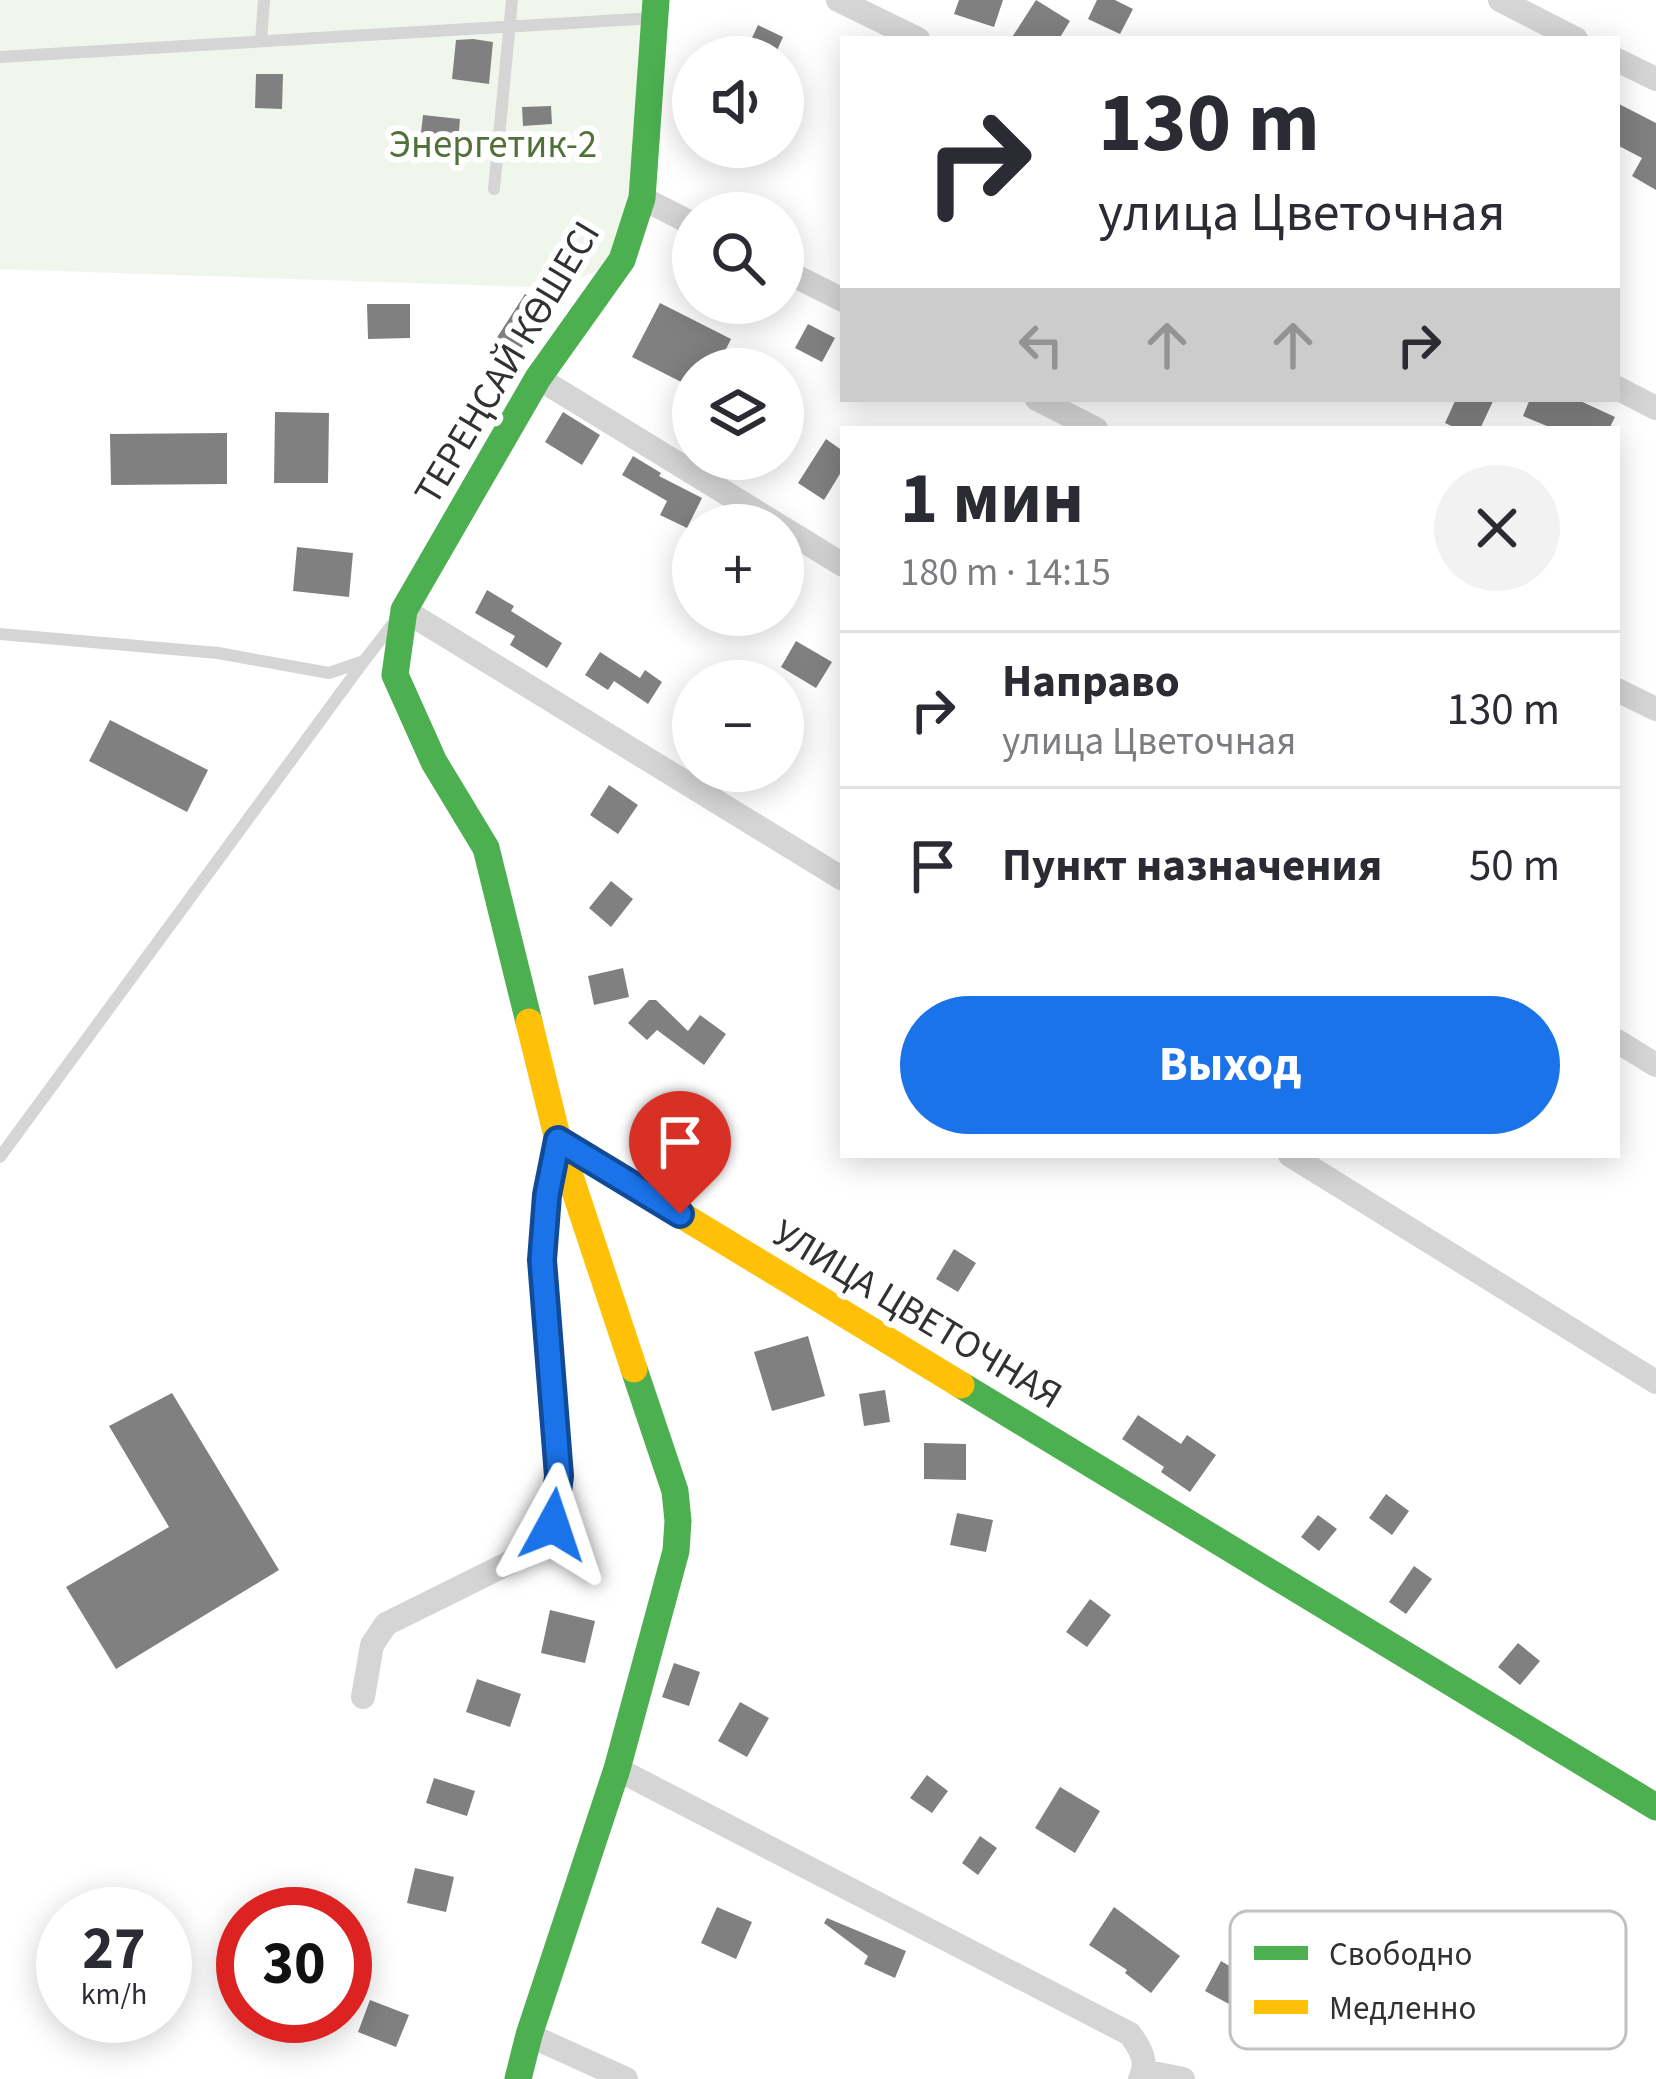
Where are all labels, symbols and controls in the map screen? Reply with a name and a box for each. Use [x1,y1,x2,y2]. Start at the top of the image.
map controls [672,36,804,792]
button: sound [672,36,804,168]
text: 130 m [1098,64,1320,184]
icon: right [900,84,1056,240]
park label: Энергетик-2 [389,117,597,173]
text: улица Цветочная [1098,175,1505,252]
button: search [672,192,804,324]
street label: ТЕРЕҢСАЙ КӨШЕСІ [401,211,615,515]
icon: left [1008,312,1074,378]
icon: ahead [1134,312,1200,378]
icon: ahead [1260,312,1326,378]
icon: right [1386,312,1452,378]
button: layers [672,348,804,480]
text: 1 мин [900,448,1084,551]
button: close [1434,465,1560,591]
button: + [672,504,804,636]
text: 180 m · 14:15 [900,545,1111,601]
text: Направо [1002,650,1180,714]
button: − [672,660,804,792]
icon: right [900,677,966,743]
text: 130 m [1447,678,1560,742]
text: улица Цветочная [1002,714,1296,770]
icon: arrive [900,833,966,899]
text: Пункт назначения [1002,834,1382,898]
text: 50 m [1469,834,1560,898]
button: Выход [900,996,1560,1134]
pin [629,1091,731,1214]
icon: arrive [647,1109,713,1175]
street label: УЛИЦА ЦВЕТОЧНАЯ [762,1206,1072,1423]
position arrow [490,1462,616,1588]
speed limit sign: 30 [216,1887,372,2043]
text: 27 [82,1907,146,1992]
legend [1230,1911,1626,2049]
text: Свободно [1329,1931,1472,1978]
text: km/h [81,1973,147,2016]
text: Медленно [1329,1985,1476,2032]

